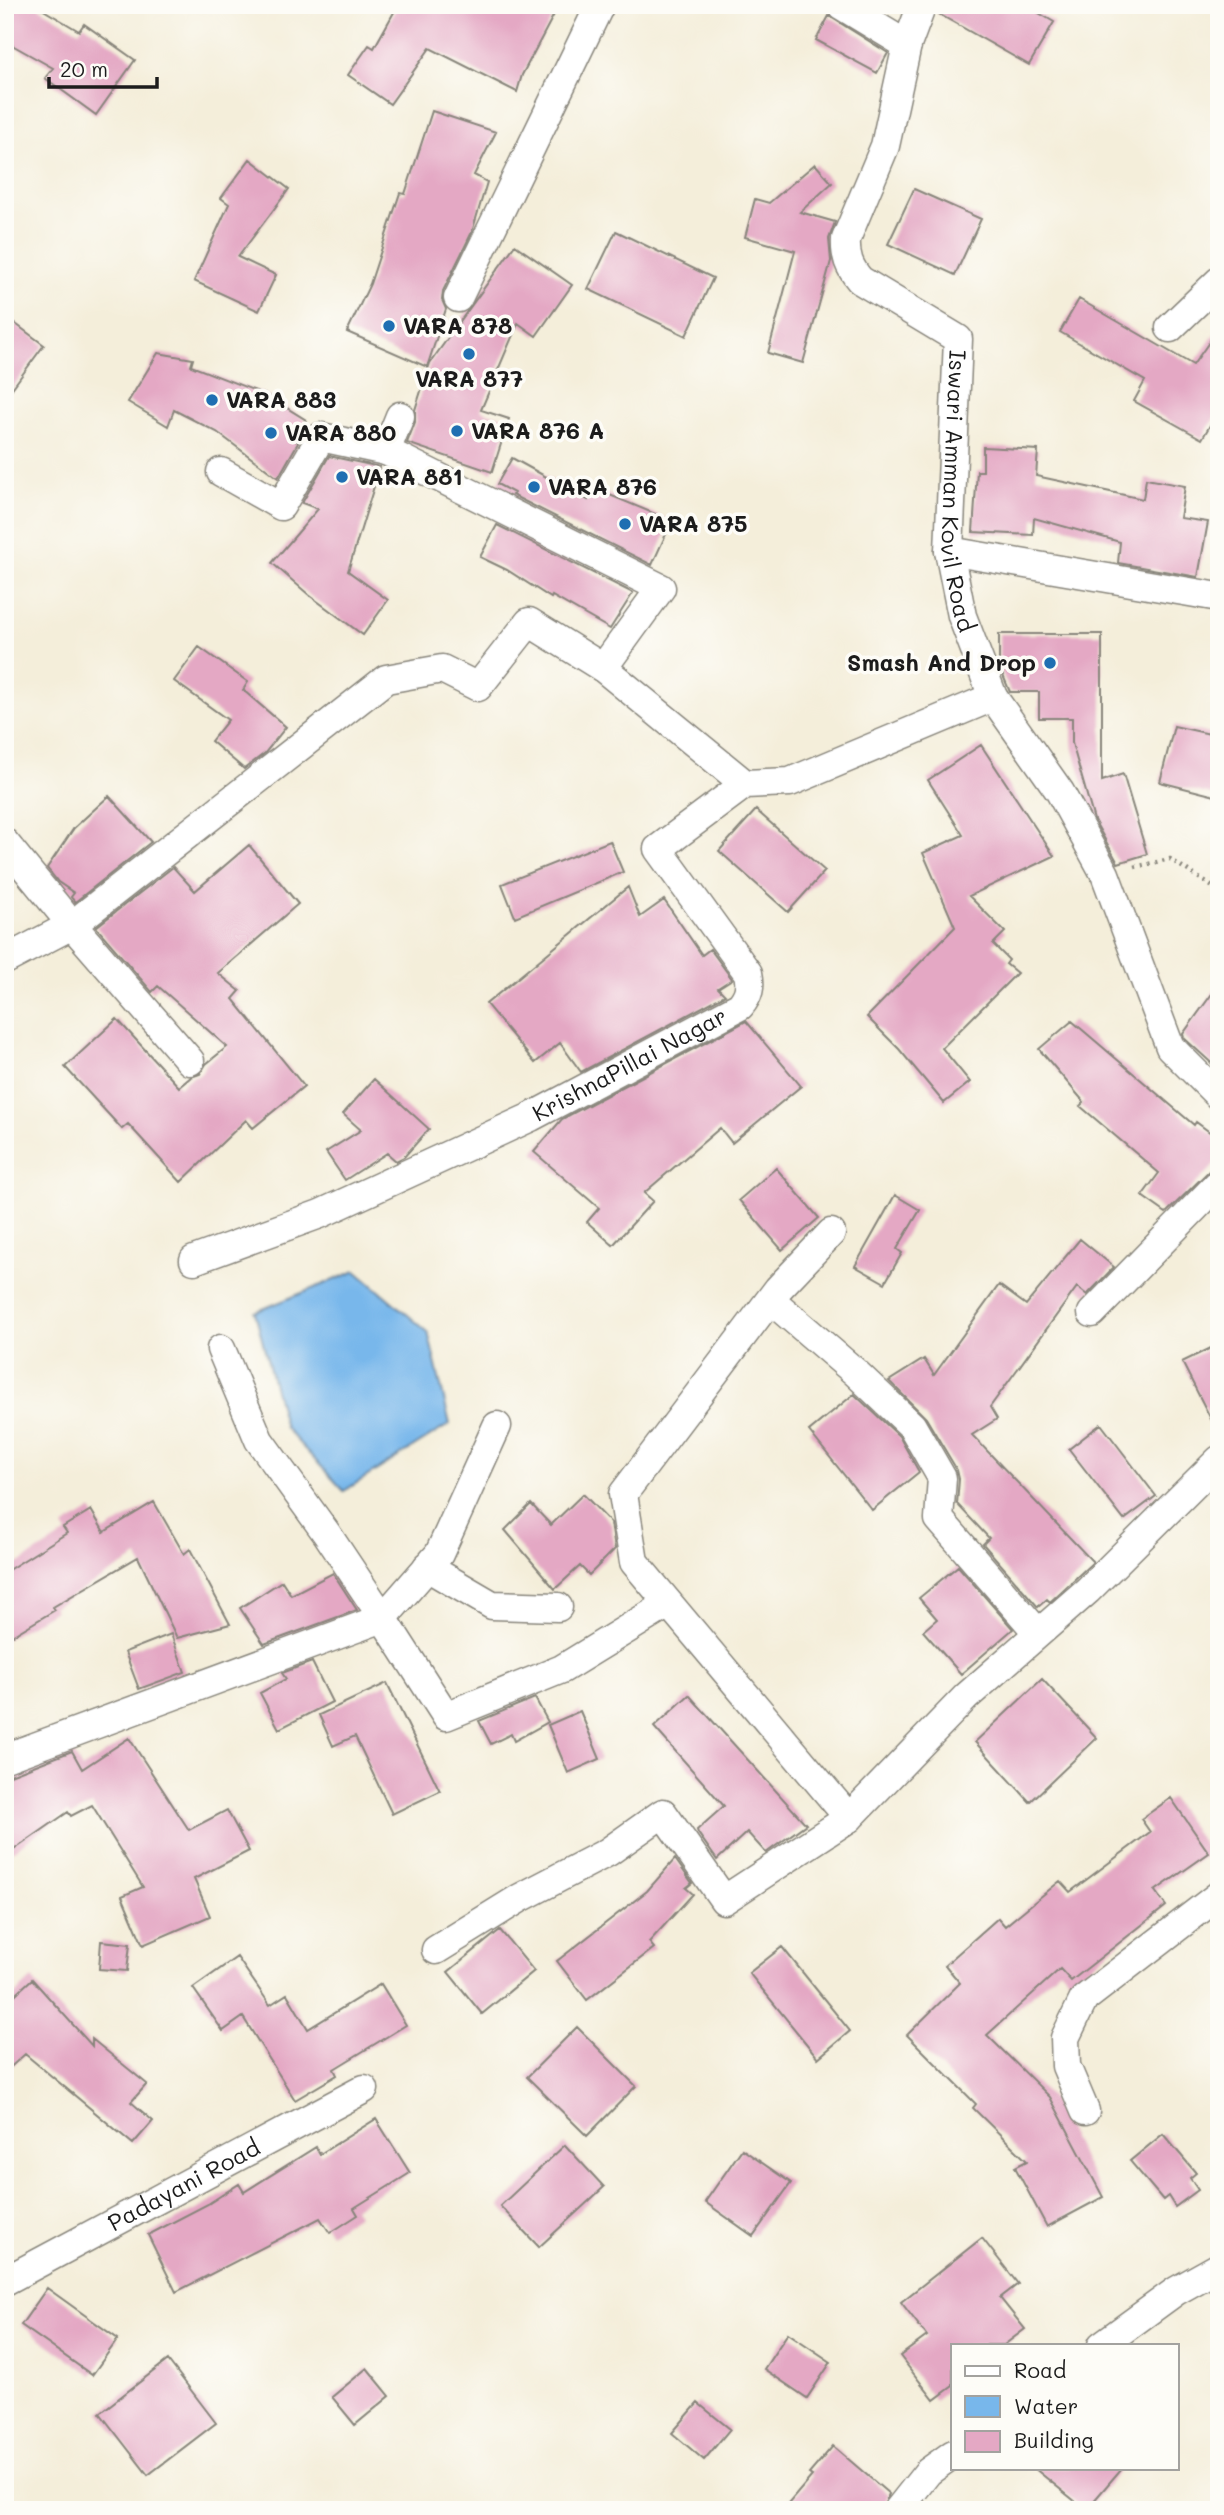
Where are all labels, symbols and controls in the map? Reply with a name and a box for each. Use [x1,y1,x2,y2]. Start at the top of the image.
scale bar [49,46,158,90]
text: 20 m [60,55,108,82]
place label: VARA 878 [403,310,512,340]
marker: VARA 878 [381,318,397,334]
marker: VARA 877 [461,346,477,362]
street label: Iswari Amman Kovil Road [935,349,983,636]
place label: VARA 877 [415,363,523,393]
place label: VARA 883 [226,384,337,414]
marker: VARA 883 [204,392,220,408]
place label: VARA 876 A [471,415,604,445]
place label: VARA 880 [285,417,397,447]
marker: VARA 876 A [449,423,465,439]
marker: VARA 880 [263,425,279,441]
place label: VARA 881 [356,461,463,491]
marker: VARA 881 [334,469,350,485]
place label: VARA 876 [548,471,657,501]
marker: VARA 876 [526,479,542,495]
place label: VARA 875 [639,508,748,538]
marker: VARA 875 [617,516,633,532]
place label: Smash And Drop [847,647,1036,677]
marker: Smash And Drop [1042,655,1058,671]
street label: KrishnaPillai Nagar [527,1000,731,1128]
street label: Padayani Road [102,2131,265,2237]
legend [951,2344,1178,2470]
text: Road [1014,2356,1066,2383]
text: Water [1014,2392,1078,2419]
text: Building [1014,2426,1094,2453]

